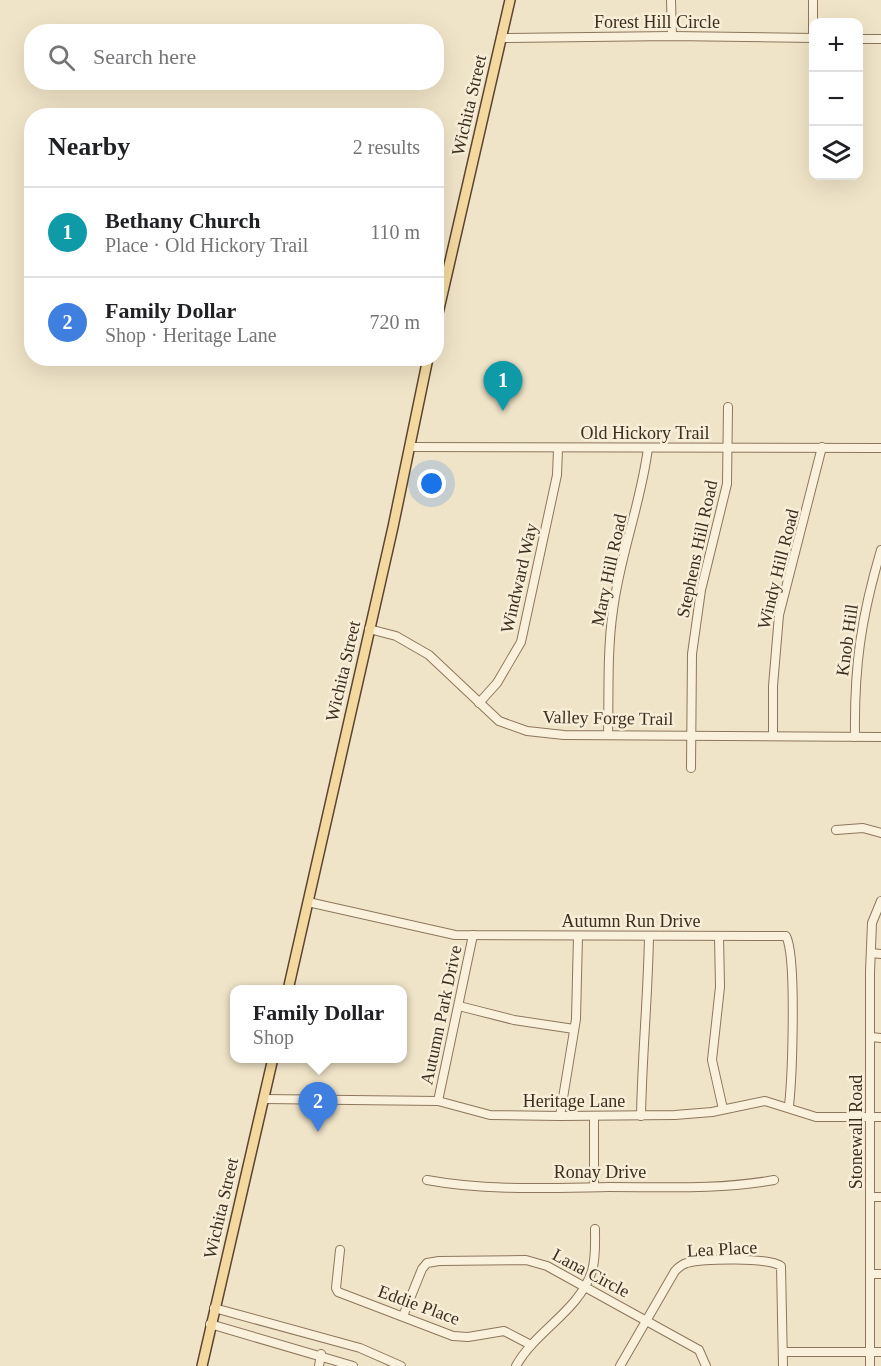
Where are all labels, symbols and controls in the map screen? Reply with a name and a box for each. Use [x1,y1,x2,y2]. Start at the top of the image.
street label: Forest Hill Circle [594,12,720,32]
map controls [809,18,863,180]
button: + [809,18,863,72]
search box [24,24,444,90]
icon: search [45,41,78,74]
text: Search here [93,44,196,69]
street label: Wichita Street [448,53,490,157]
button: − [809,72,863,126]
button: layers [809,126,863,180]
text: Nearby [48,132,130,161]
text: 2 results [353,136,420,158]
text: Bethany Church [105,208,260,233]
text: 1 [63,221,73,243]
text: 110 m [370,221,420,243]
text: Place · Old Hickory Trail [105,234,308,256]
text: Family Dollar [105,298,236,323]
text: 2 [63,311,73,333]
text: 720 m [369,311,420,333]
text: Shop · Heritage Lane [105,324,277,346]
pin: 1 [484,362,522,411]
street label: Old Hickory Trail [580,423,710,443]
your location [417,469,446,498]
street label: Stephens Hill Road [673,478,721,620]
street label: Windy Hill Road [753,507,803,631]
street label: Mary Hill Road [587,512,631,628]
street label: Windward Way [497,521,541,635]
street label: Knob Hill [832,603,862,677]
street label: Wichita Street [322,619,364,723]
street label: Valley Forge Trail [542,707,674,729]
street label: Autumn Run Drive [562,911,701,931]
street label: Autumn Park Drive [416,943,466,1087]
popup [230,985,407,1063]
text: Family Dollar [253,1000,384,1025]
text: Shop [253,1026,294,1048]
street label: Stonewall Road [846,1075,866,1189]
pin: 2 [298,1082,338,1132]
street label: Heritage Lane [523,1091,625,1111]
street label: Wichita Street [200,1156,242,1260]
street label: Ronay Drive [554,1162,646,1182]
street label: Lea Place [686,1237,758,1261]
street label: Lana Circle [549,1244,633,1302]
street label: Eddie Place [375,1281,463,1329]

